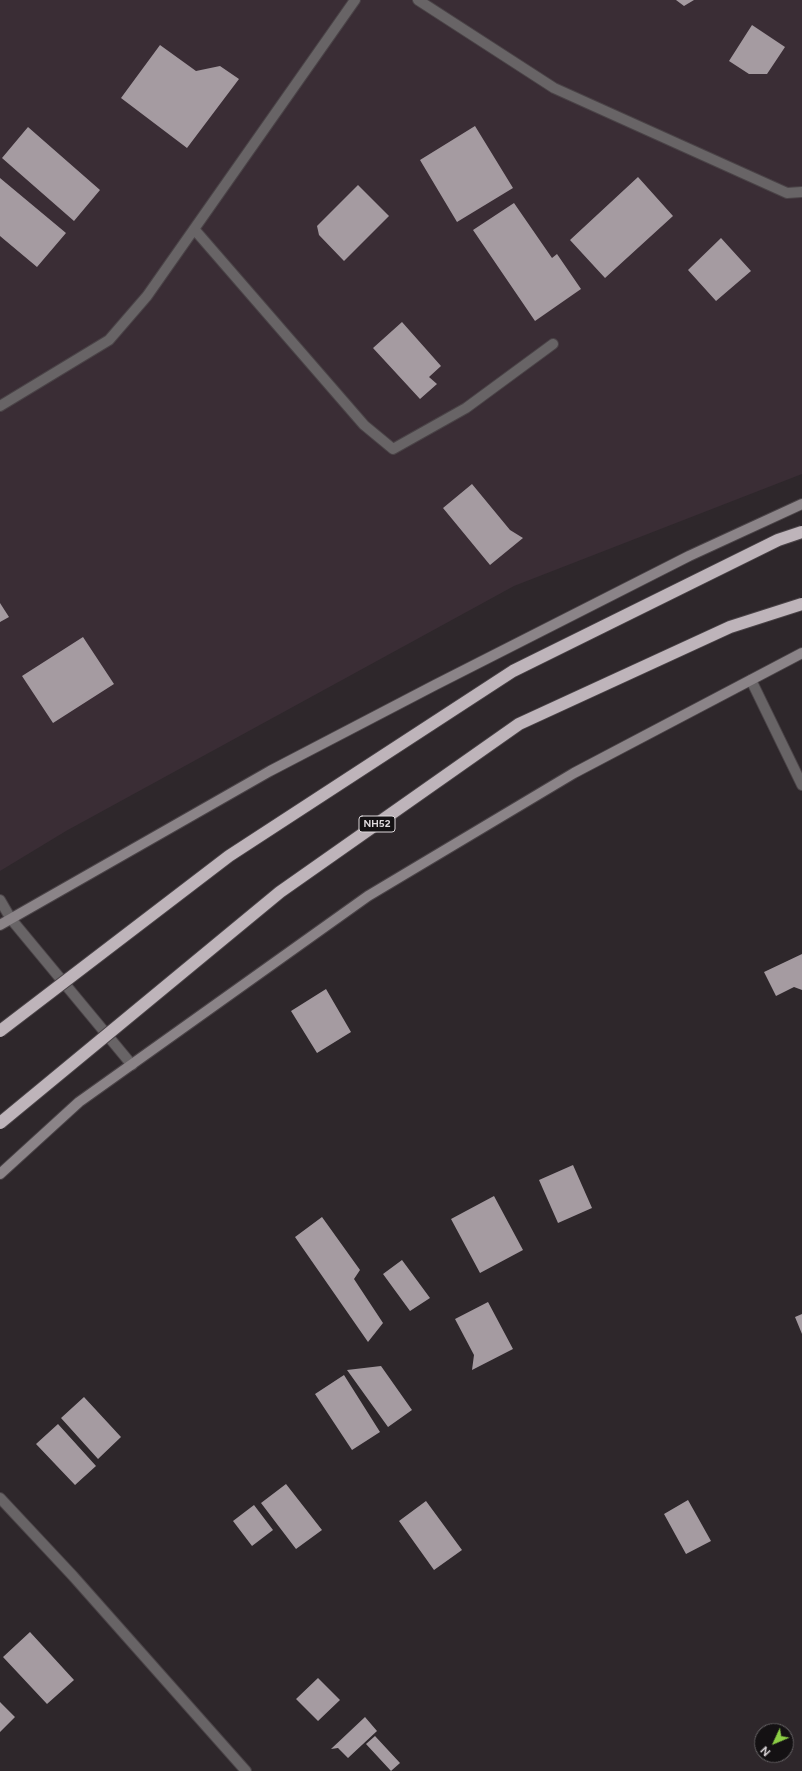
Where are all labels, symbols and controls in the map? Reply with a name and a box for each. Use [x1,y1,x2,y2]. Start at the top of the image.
road number: NH52 [359,816,395,832]
north arrow [754,1723,794,1763]
text: N [758,1743,773,1759]

